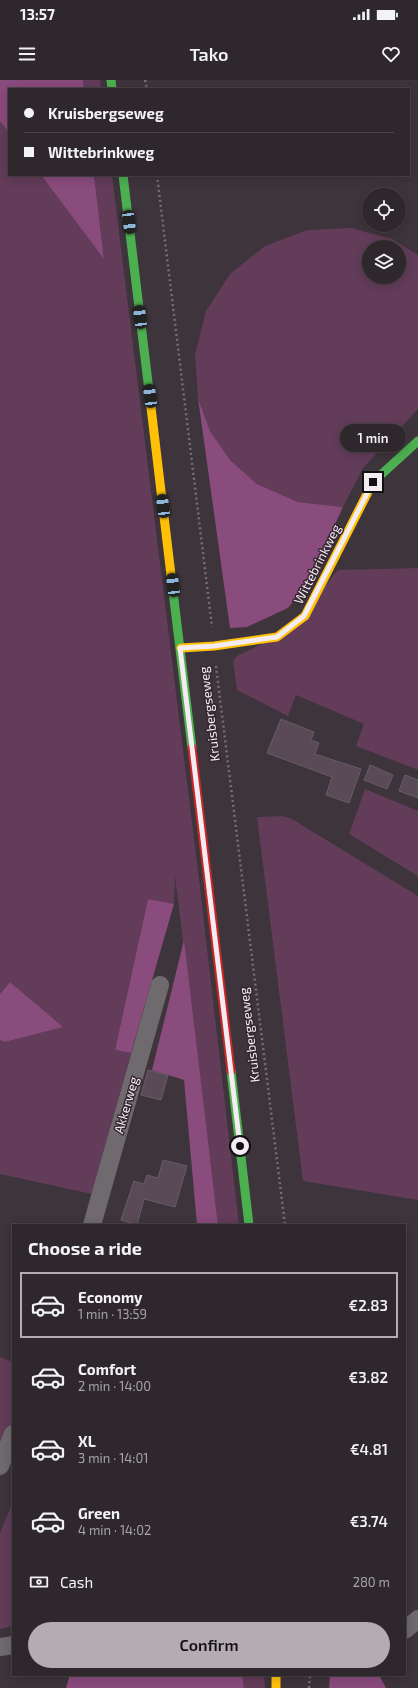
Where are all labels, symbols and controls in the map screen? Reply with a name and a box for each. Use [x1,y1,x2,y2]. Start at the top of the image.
text: 13:57 [20,5,55,23]
icon: menu [16,43,38,65]
text: Tako [190,43,228,65]
icon: heart [380,43,402,65]
text: Kruisbergseweg [48,104,164,122]
text: Wittebrinkweg [48,143,154,161]
map controls [362,188,406,284]
button: locate [362,188,406,232]
car [122,209,136,235]
button: layers [362,240,406,284]
car [133,304,147,330]
car [143,383,157,409]
callout: 1 min [340,424,406,452]
text: 1 min [358,430,388,446]
route end [364,473,382,491]
car [156,493,170,519]
street label: Wittebrinkweg [290,521,344,607]
car [166,572,180,598]
street label: Kruisbergseweg [195,666,223,762]
street label: Kruisbergseweg [235,987,263,1083]
street label: Akkerweg [110,1075,142,1135]
route start [231,1137,249,1155]
text: Choose a ride [28,1237,142,1259]
icon: car [30,1287,66,1323]
text: Economy [78,1288,143,1306]
text: €2.83 [349,1296,388,1314]
text: 1 min · 13:59 [78,1306,147,1322]
icon: car [30,1359,66,1395]
text: Comfort [78,1360,136,1378]
text: €3.82 [349,1368,388,1386]
text: 2 min · 14:00 [78,1378,151,1394]
icon: car [30,1431,66,1467]
text: XL [78,1432,96,1450]
text: €4.81 [350,1440,388,1458]
text: 3 min · 14:01 [78,1450,148,1466]
icon: car [30,1503,66,1539]
text: Green [78,1504,120,1522]
text: €3.74 [350,1512,388,1530]
text: 4 min · 14:02 [78,1522,151,1538]
icon: cash [28,1571,50,1593]
text: Cash [60,1573,93,1591]
text: 280 m [353,1574,390,1590]
button: Confirm [28,1622,390,1668]

